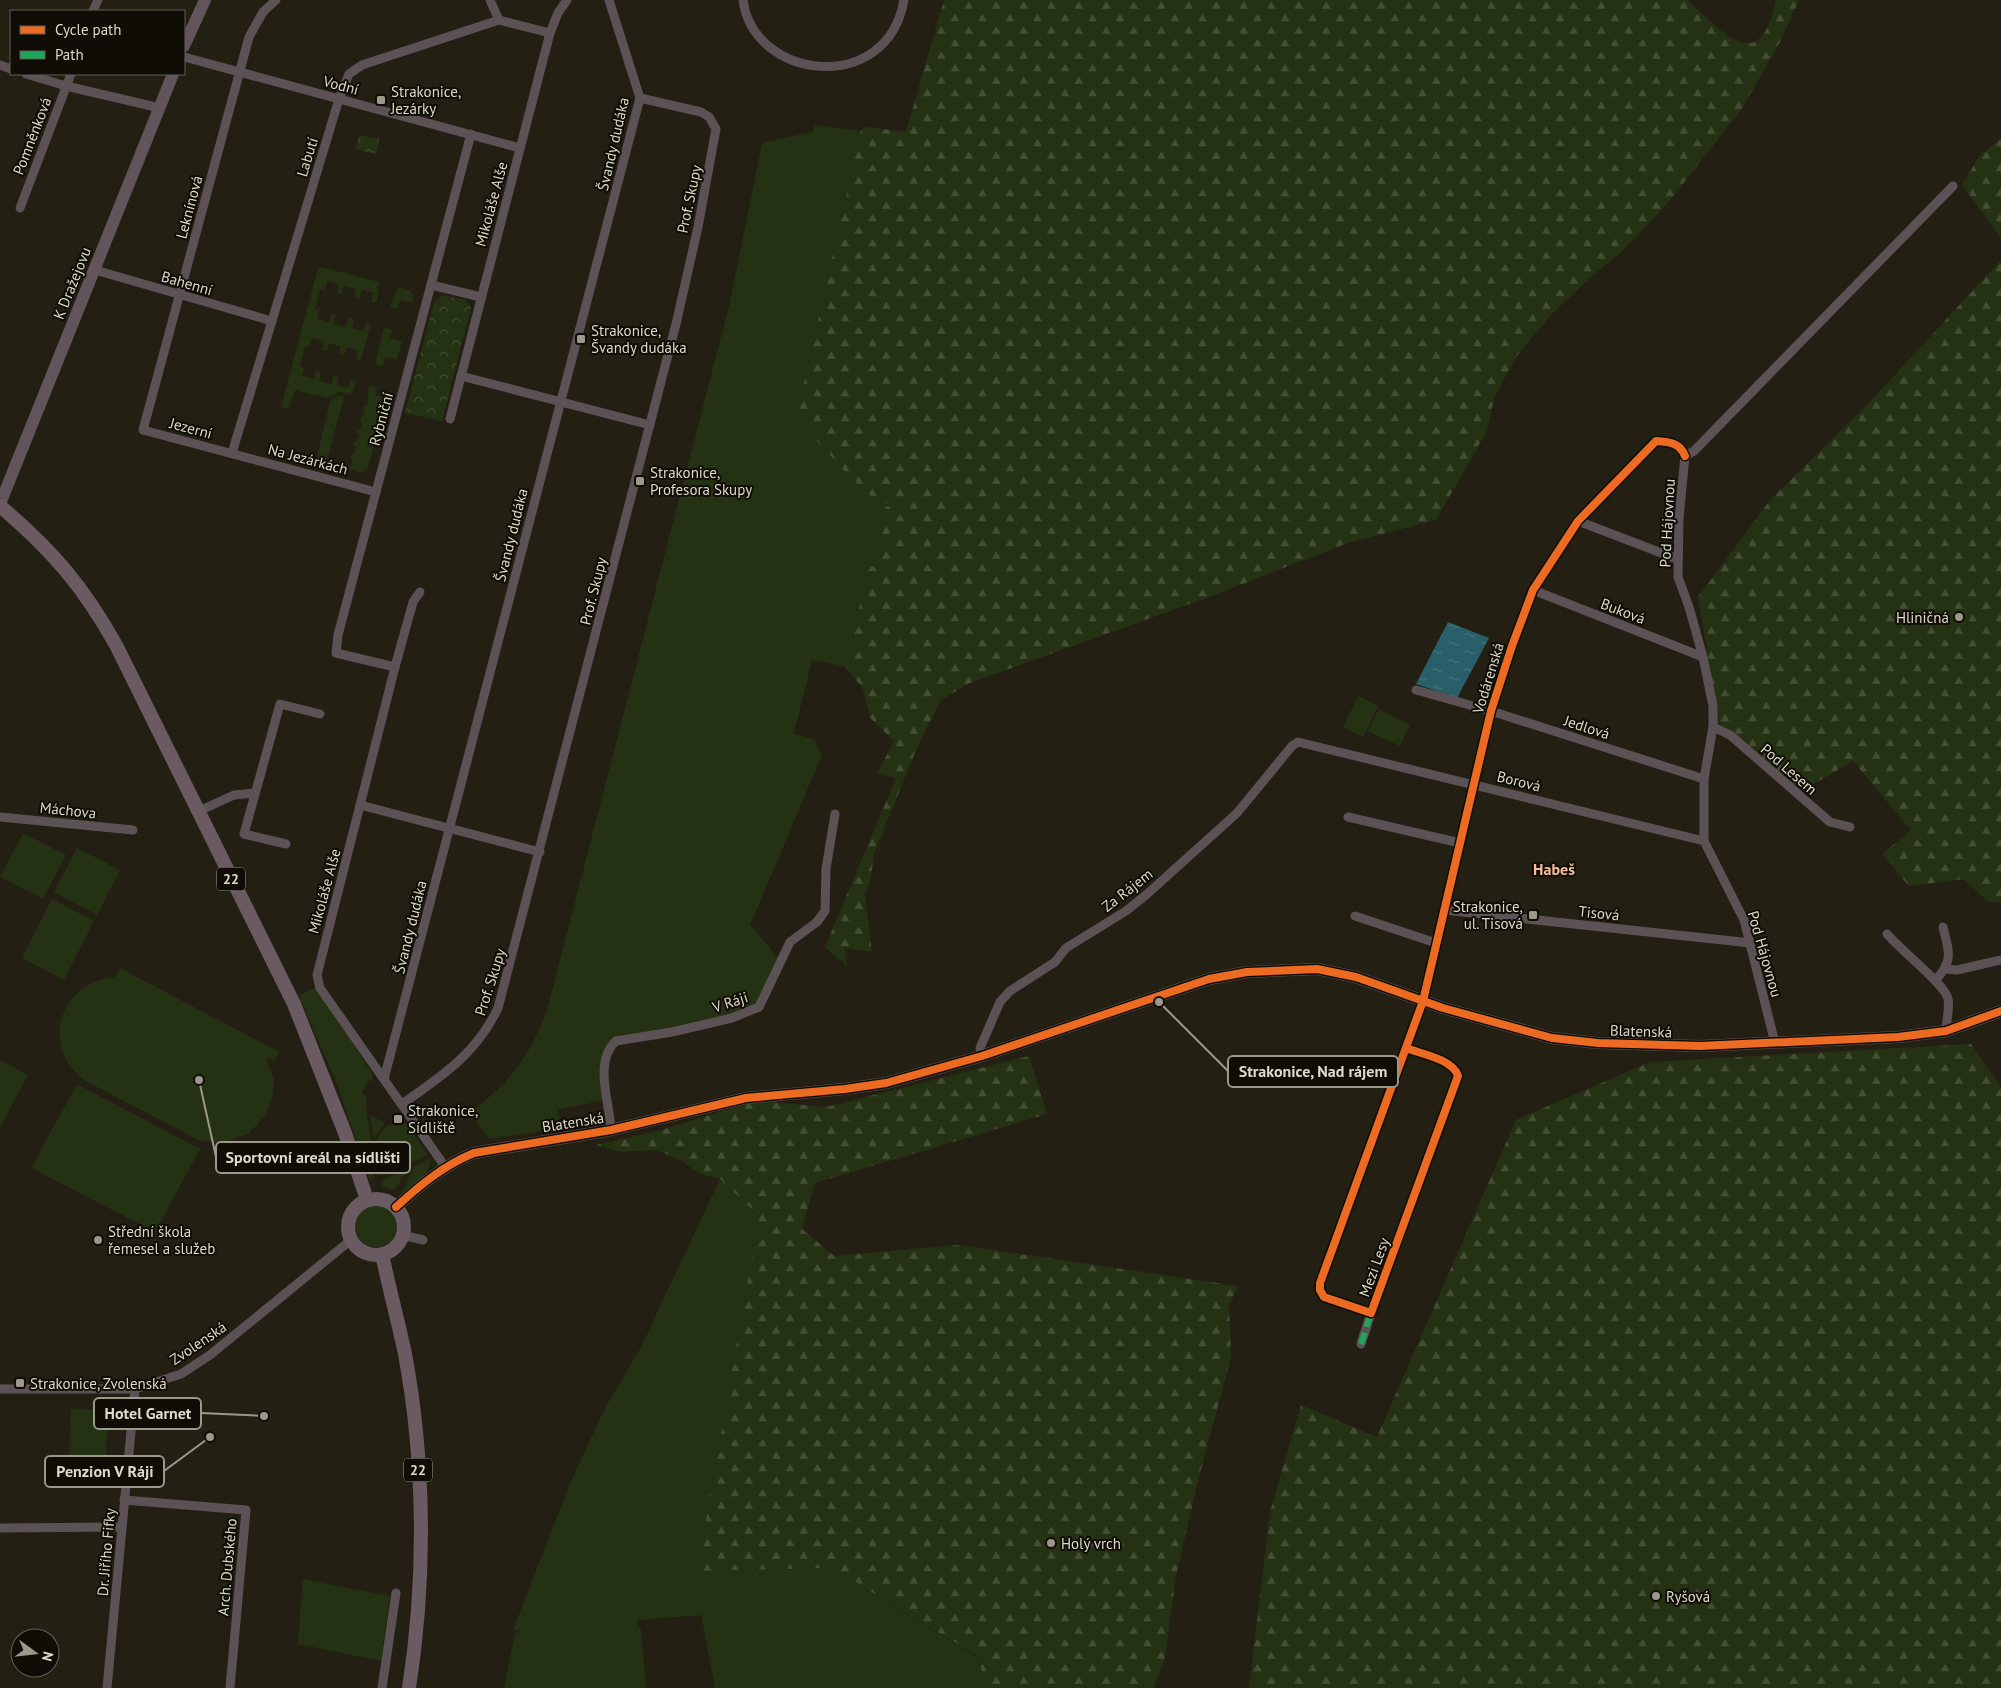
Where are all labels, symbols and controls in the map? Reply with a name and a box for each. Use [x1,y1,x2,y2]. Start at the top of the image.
legend [10,10,185,75]
text: Cycle path [55,20,121,39]
text: Path [55,45,84,64]
street label: Vodní [320,71,361,99]
place label: Strakonice, Jezárky [390,82,461,118]
street label: Pomněnková [9,94,55,178]
marker: Strakonice, Jezárky [375,94,387,106]
street label: Švandy dudáka [593,95,633,193]
street label: Labutí [292,135,322,179]
street label: Mikoláše Alše [471,159,511,249]
street label: Prof. Skupy [672,163,706,235]
street label: Leknínová [171,173,207,241]
street label: K Dražejovu [49,244,95,322]
street label: Bahenní [159,267,215,299]
place label: Strakonice, Švandy dudáka [591,321,687,357]
marker: Strakonice, Švandy dudáka [575,333,587,345]
street label: Rybniční [365,390,397,448]
street label: Jezerní [167,413,214,443]
street label: Na Jezárkách [266,439,350,479]
place label: Strakonice, Profesora Skupy [650,463,752,499]
marker: Strakonice, Profesora Skupy [634,475,646,487]
street label: Pod Hájovnou [1655,478,1679,568]
street label: Švandy dudáka [490,486,532,584]
street label: Prof. Skupy [575,555,611,627]
street label: Buková [1598,594,1648,628]
place label: Hliničná [1896,608,1949,627]
marker: Hliničná [1953,611,1965,623]
street label: Vodárenská [1468,640,1508,717]
street label: Jedlová [1561,710,1612,743]
street label: Pod Lesem [1757,739,1821,799]
street label: Borová [1495,766,1543,796]
street label: Máchova [39,798,97,822]
street label: Mikoláše Alše [304,846,344,936]
district label: Habeš [1533,859,1575,879]
street label: Za Rájem [1098,864,1156,916]
road number: 22 [217,868,245,891]
street label: Švandy dudáka [389,878,431,976]
place label: Strakonice, ul. Tisová [1453,897,1523,933]
street label: Tisová [1578,901,1620,925]
marker: Strakonice, ul. Tisová [1527,909,1539,921]
street label: Pod Hájovnou [1744,909,1786,999]
street label: Prof. Skupy [470,946,510,1018]
street label: V Ráji [709,987,750,1017]
street label: Blatenská [1610,1020,1672,1042]
callout: Strakonice, Nad rájem [1228,1056,1398,1087]
text: Strakonice, Nad rájem [1239,1061,1387,1081]
place label: Strakonice, Sídliště [408,1101,478,1137]
street label: Blatenská [541,1108,605,1136]
marker: Strakonice, Sídliště [392,1113,404,1125]
callout: Sportovní areál na sídlišti [216,1142,410,1173]
text: Sportovní areál na sídlišti [226,1147,400,1167]
place label: Střední škola řemesel a služeb [108,1222,215,1258]
marker: Střední škola řemesel a služeb [92,1234,104,1246]
street label: Mezi Lesy [1354,1235,1394,1299]
street label: Zvolenská [166,1317,230,1369]
place label: Strakonice, Zvolenská [30,1374,167,1393]
marker: Strakonice, Zvolenská [14,1377,26,1389]
callout: Hotel Garnet [94,1398,201,1429]
text: Hotel Garnet [105,1403,192,1423]
callout: Penzion V Ráji [45,1456,164,1487]
road number: 22 [404,1458,432,1482]
text: Penzion V Ráji [56,1461,154,1481]
street label: Dr. Jiřího Fifky [93,1507,119,1597]
street label: Arch. Dubského [213,1517,241,1617]
place label: Holý vrch [1061,1534,1121,1553]
marker: Holý vrch [1045,1537,1057,1549]
place label: Ryšová [1666,1587,1710,1606]
marker: Ryšová [1650,1590,1662,1602]
north arrow [10,1628,60,1678]
text: N [38,1650,57,1663]

